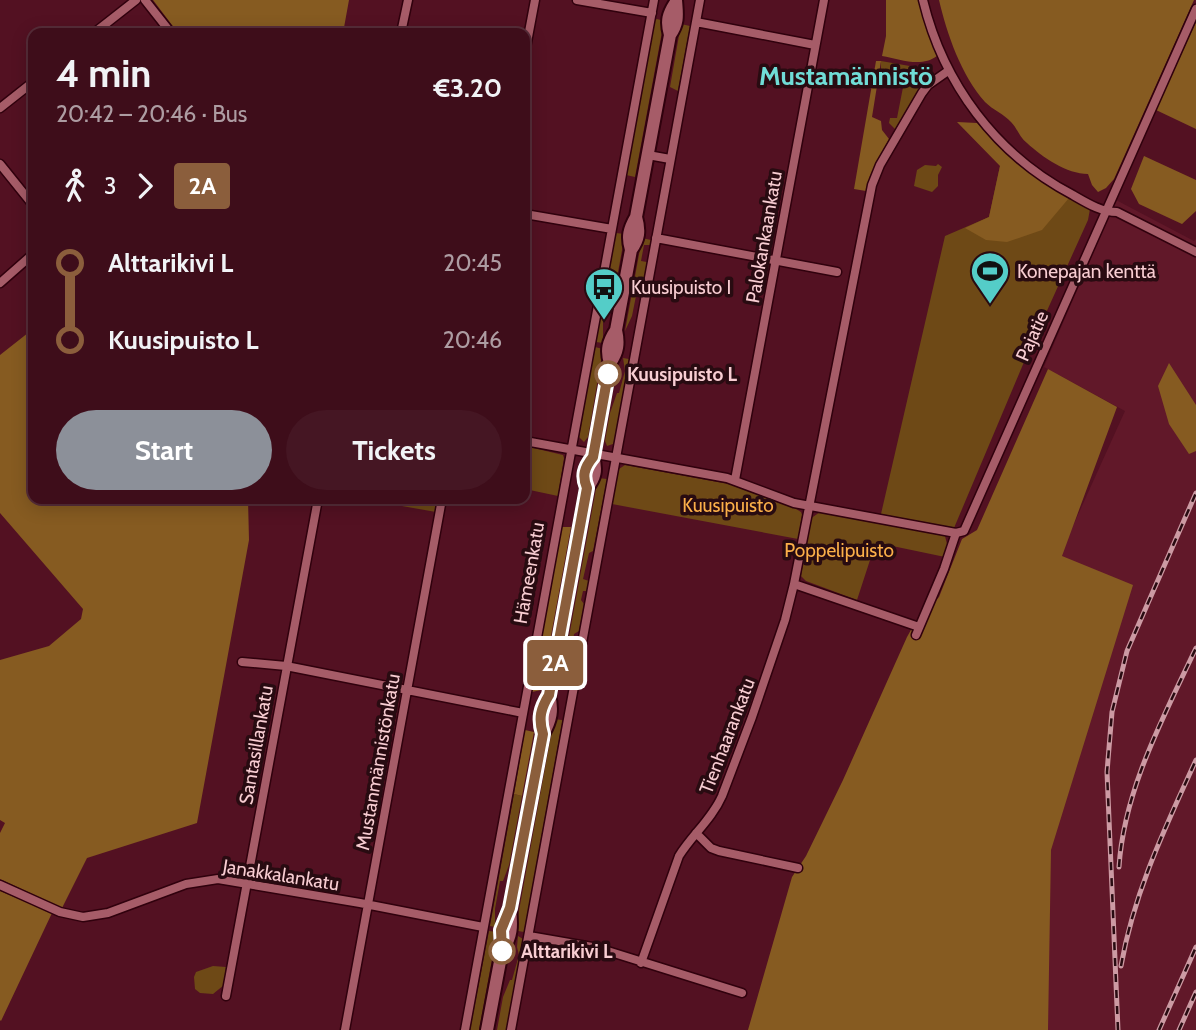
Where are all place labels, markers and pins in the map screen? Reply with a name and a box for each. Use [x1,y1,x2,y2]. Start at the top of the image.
sports icon: Konepajan kenttä [969,250,1011,305]
place label: Konepajan kenttä [1017,260,1156,283]
bus stop icon: Kuusipuisto I [583,266,625,321]
place label: Kuusipuisto I [631,276,731,299]
marker: Kuusipuisto L [595,361,621,387]
place label: Kuusipuisto L [627,363,737,386]
marker: Alttarikivi L [489,938,515,964]
place label: Alttarikivi L [521,940,613,963]

